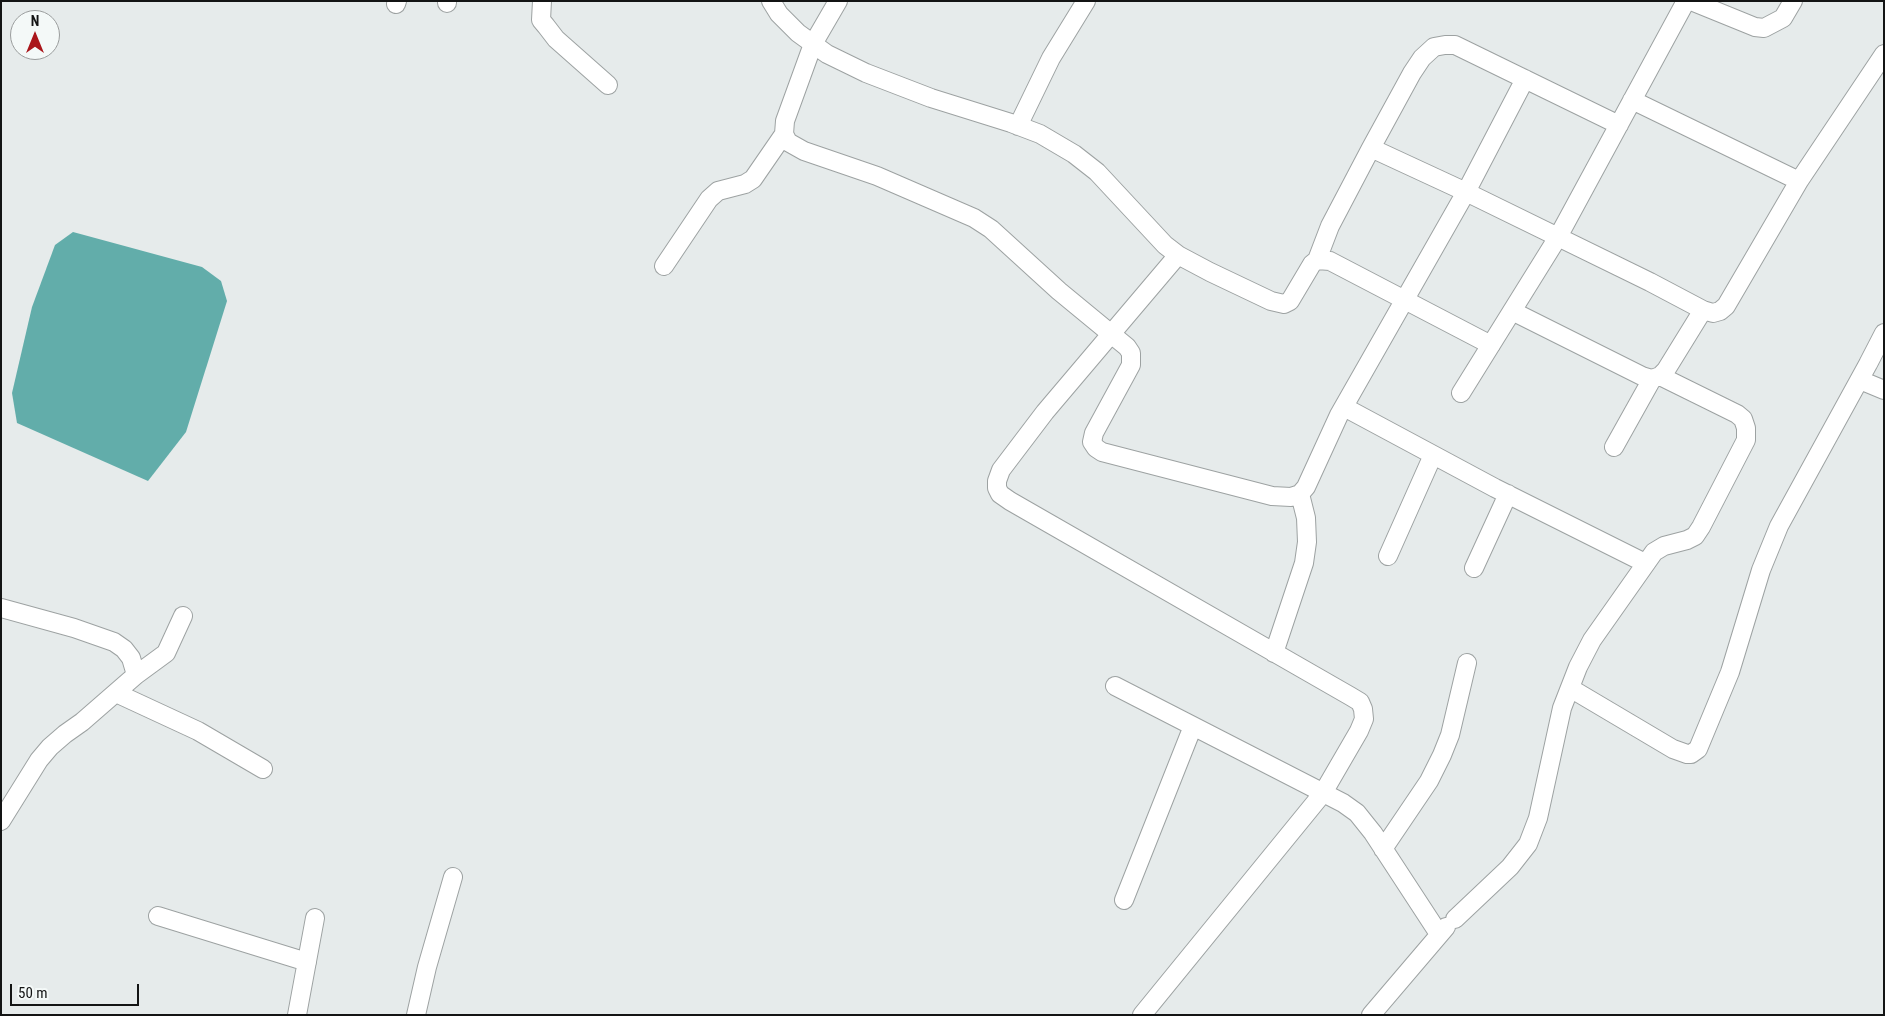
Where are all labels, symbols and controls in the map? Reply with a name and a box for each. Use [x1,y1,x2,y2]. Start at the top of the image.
north arrow [10,10,60,60]
text: N [31,13,39,29]
scale bar [12,974,141,1006]
text: 50 m [18,984,48,1002]

